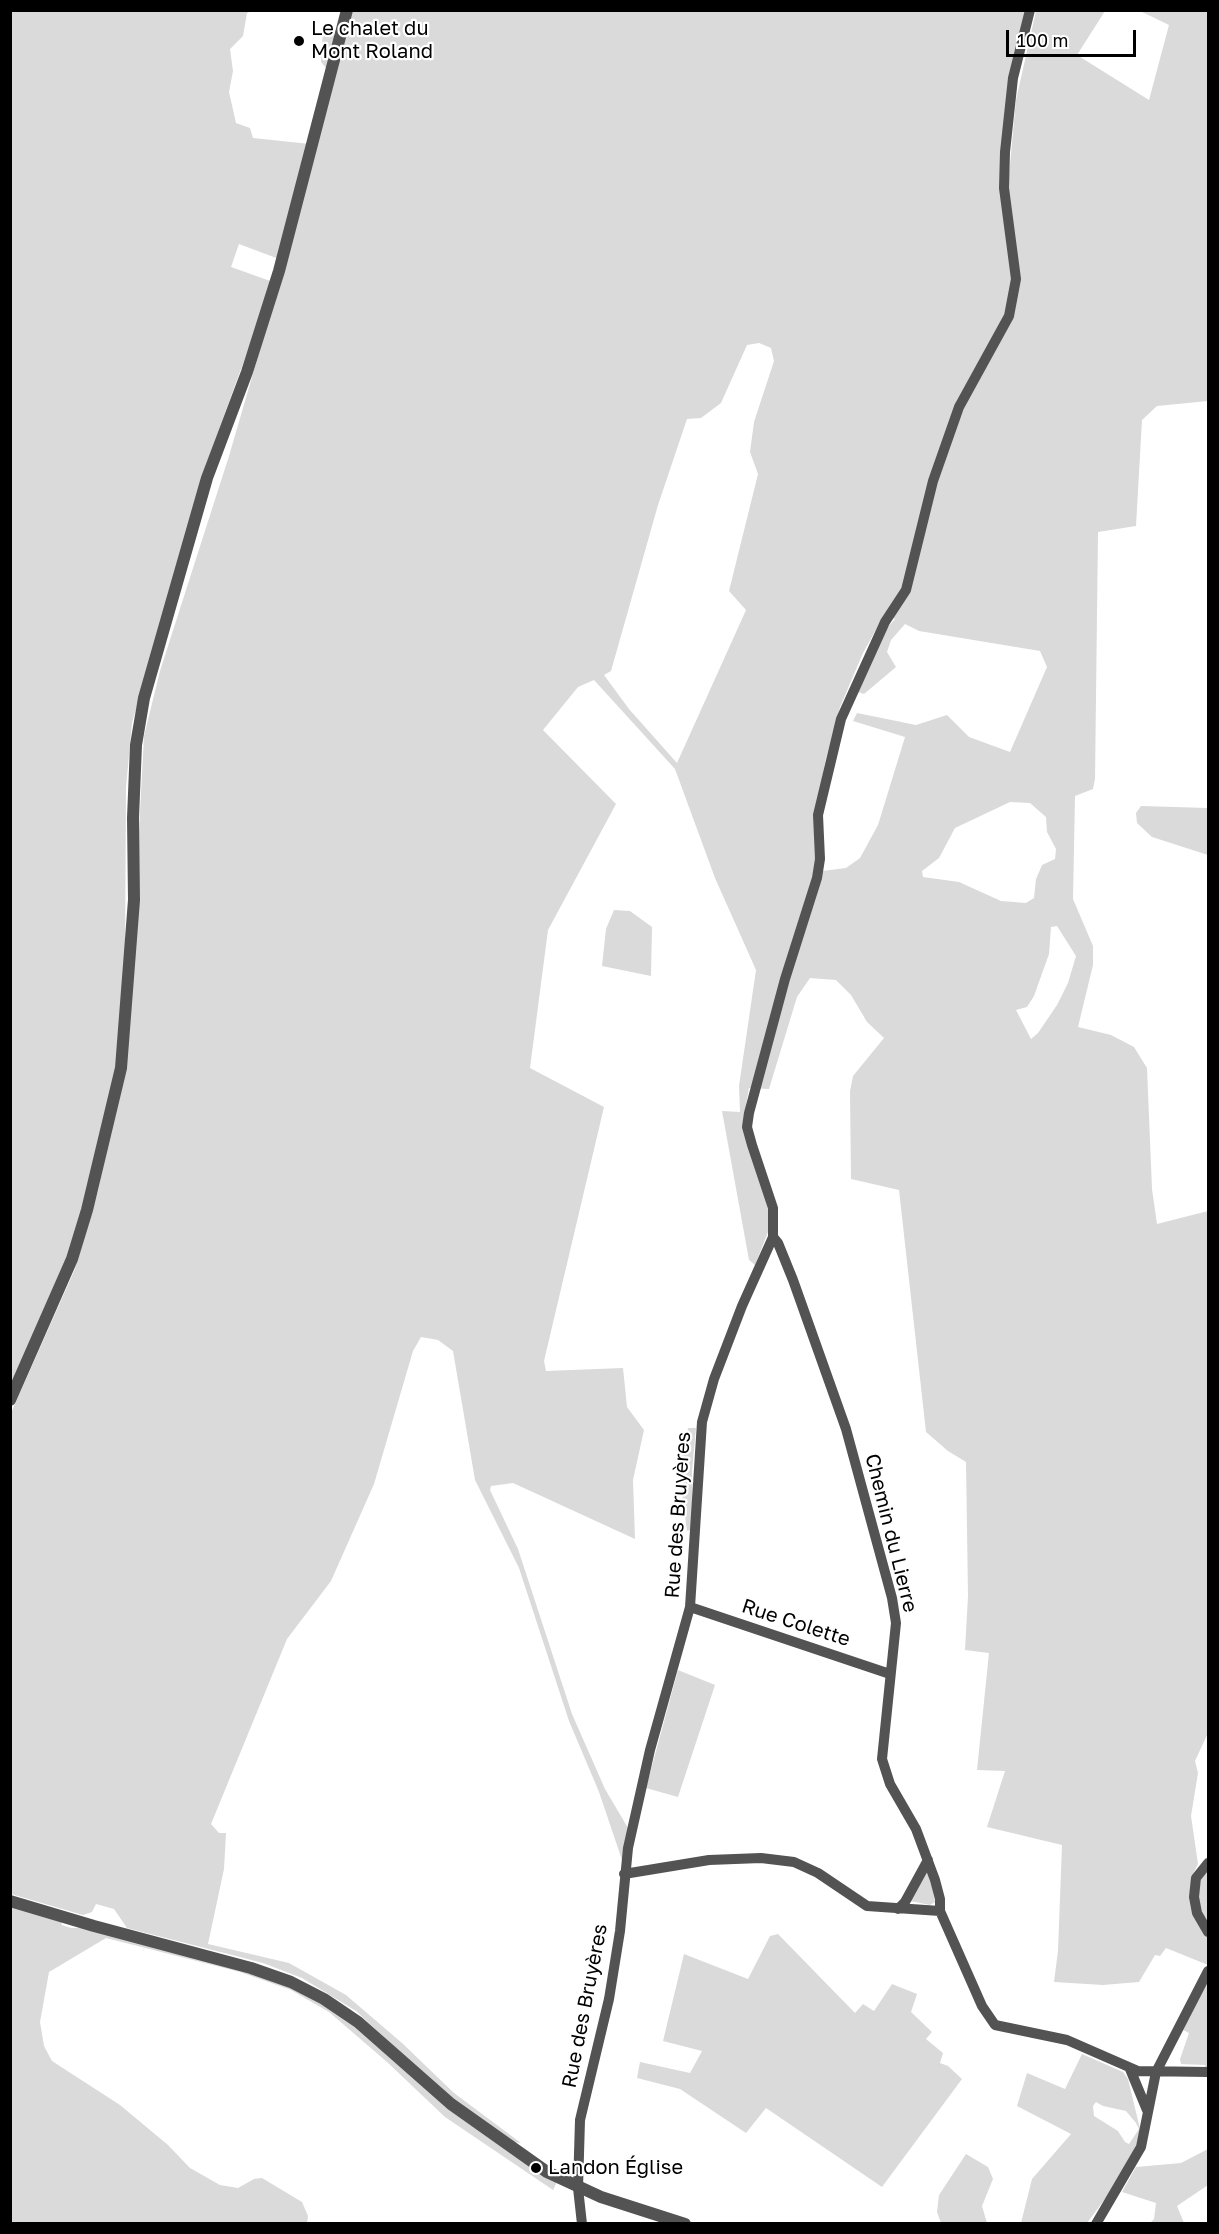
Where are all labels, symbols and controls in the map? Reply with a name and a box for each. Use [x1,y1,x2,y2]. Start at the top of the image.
place label: Le chalet du Mont Roland [311,17,433,64]
scale bar [1009,18,1140,56]
text: 100 m [1017,29,1068,51]
marker: Le chalet du Mont Roland [292,34,306,48]
street label: Rue des Bruyères [660,1431,696,1599]
street label: Chemin du Lierre [860,1451,922,1615]
street label: Rue Colette [739,1594,853,1652]
street label: Rue des Bruyères [557,1922,613,2090]
place label: Landon Église [548,2156,683,2180]
marker: Landon Église [529,2161,543,2175]

